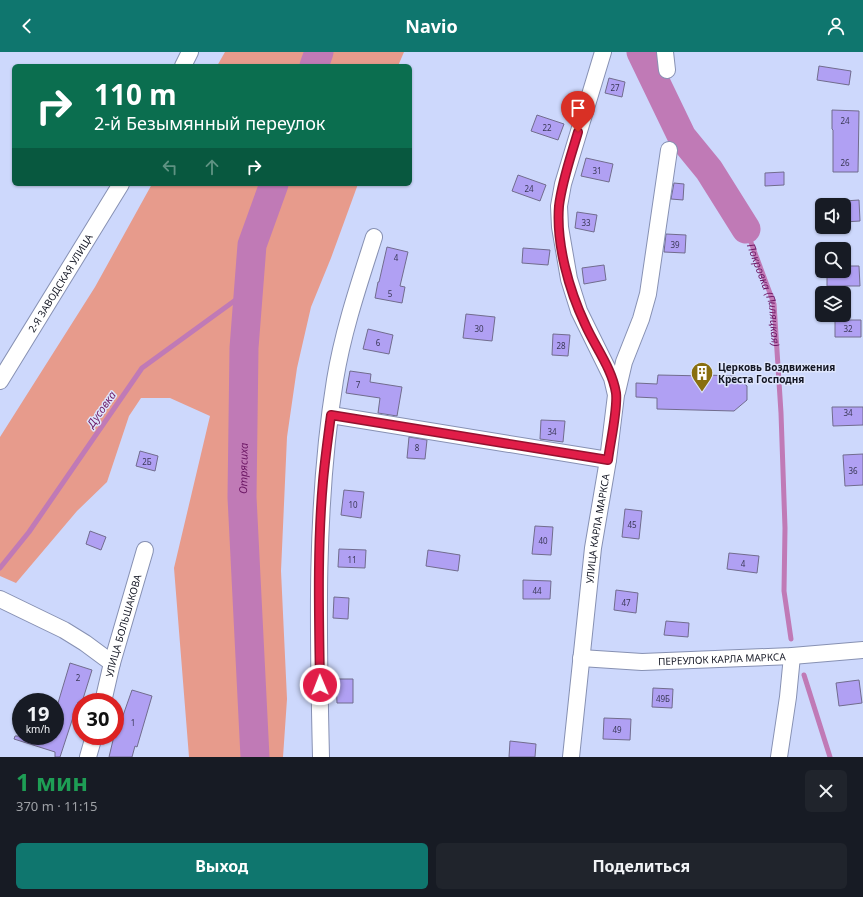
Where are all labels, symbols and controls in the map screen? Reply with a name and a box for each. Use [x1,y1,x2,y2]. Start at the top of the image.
text: Navio [405,14,458,38]
icon: back [16,15,38,37]
icon: person [825,15,847,37]
text: 110 m [94,75,177,113]
icon: right [28,80,80,132]
house number: 27 [610,82,620,93]
pin [561,91,595,132]
icon: arrive [567,97,589,119]
text: 2-й Безымянный переулок [94,111,325,135]
house number: 24 [840,115,850,126]
house number: 22 [542,122,552,133]
icon: left [159,156,181,178]
icon: ahead [201,156,223,178]
icon: right [243,156,265,178]
house number: 26 [840,157,850,168]
house number: 31 [592,165,602,176]
house number: 24 [524,183,534,194]
map controls [815,198,851,322]
button: sound [815,198,851,234]
house number: 33 [581,217,591,228]
street label: 2-Я ЗАВОДСКАЯ УЛИЦА [25,231,96,335]
house number: 39 [670,239,680,250]
water label: Покровка (Пиляцкая) [744,241,784,347]
button: search [815,242,851,278]
house number: 4 [394,252,399,263]
button: layers [815,286,851,322]
house number: 5 [388,288,393,299]
house number: 30 [474,323,484,334]
house number: 32 [843,323,853,334]
house number: 6 [376,337,381,348]
house number: 28 [556,340,566,351]
building icon: Церковь Воздвижения Креста Господня [689,360,715,393]
place label: Церковь Воздвижения Креста Господня [718,360,835,386]
house number: 7 [356,379,361,390]
water label: Дусовка [82,388,119,431]
house number: 34 [843,407,853,418]
house number: 34 [547,426,557,437]
house number: 8 [415,442,420,453]
water label: Отрясиха [235,443,250,494]
house number: 2Б [142,456,152,467]
house number: 36 [848,465,858,476]
street label: УЛИЦА КАРЛА МАРКСА [582,472,613,584]
house number: 10 [348,499,358,510]
house number: 45 [627,519,637,530]
house number: 40 [538,535,548,546]
house number: 11 [347,554,357,565]
house number: 4 [741,558,746,569]
street label: УЛИЦА БОЛЬШАКОВА [102,572,145,678]
house number: 44 [532,585,542,596]
house number: 47 [621,597,631,608]
street label: ПЕРЕУЛОК КАРЛА МАРКСА [658,649,787,668]
position arrow [299,664,341,706]
house number: 2 [76,672,81,683]
speed limit sign: 30 [72,693,124,745]
house number: 49Б [656,693,670,704]
text: 19 [27,700,49,727]
house number: 1 [131,717,135,728]
text: km/h [26,722,50,736]
house number: 49 [612,724,622,735]
text: 1 мин [16,765,88,798]
button: close [805,770,847,812]
text: 370 m · 11:15 [16,797,97,815]
button: Выход [16,843,428,889]
button: Поделиться [436,843,847,889]

